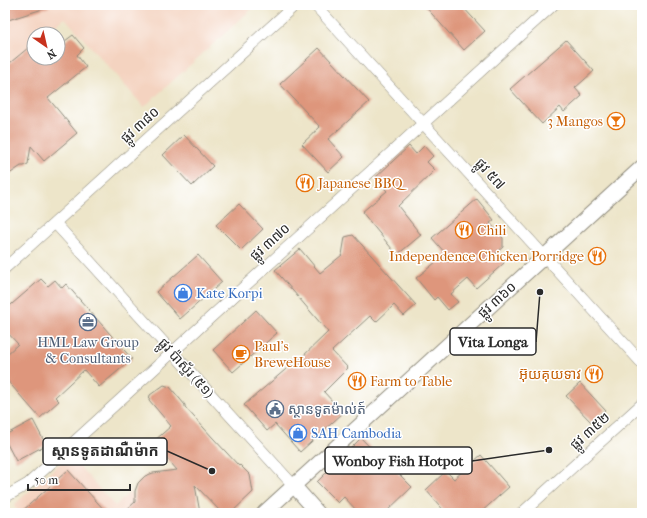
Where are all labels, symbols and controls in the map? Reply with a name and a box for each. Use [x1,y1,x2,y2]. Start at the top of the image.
north arrow [26,26,66,66]
text: N [44,46,58,62]
street label: ផ្លូវ ៣៨០ [117,103,165,149]
bar icon: 3 Mangos [606,111,626,131]
place label: 3 Mangos [547,113,603,130]
street label: ផ្លូវ ៥៧ [469,155,508,195]
restaurant icon: Japanese BBQ [295,173,315,193]
place label: Japanese BBQ [317,175,408,192]
street label: ផ្លូវ ៣៧០ [246,220,296,267]
restaurant icon: Chili [454,220,474,240]
place label: Chili [477,222,506,239]
restaurant icon: Independence Chicken Porridge [587,246,607,266]
place label: Independence Chicken Porridge [389,248,584,265]
street label: ផ្លូវ ៣៦០ [474,278,522,324]
shop icon: Kate Korpi [173,283,193,303]
place label: Kate Korpi [196,285,263,302]
office icon: HML Law Group & Consultants [78,312,98,332]
callout: Vita Longa [450,328,536,355]
text: Vita Longa [457,333,529,351]
place label: HML Law Group & Consultants [37,334,139,367]
street label: ផ្លូវ ប៉ាស្ទ័រ (៥១) [152,334,217,404]
place label: Paul's BreweHouse [254,338,331,371]
cafe icon: Paul's BreweHouse [231,344,251,364]
restaurant icon: អ៊ុយគុយទាវ [584,364,604,384]
place label: អ៊ុយគុយទាវ [519,366,581,383]
restaurant icon: Farm to Table [347,371,367,391]
place label: Farm to Table [370,373,452,390]
public building icon: ស្ថានទូតម៉ាល់ត៍ [265,399,285,419]
place label: ស្ថានទូតម៉ាល់ត៍ [288,401,366,418]
street label: ផ្លូវ ៣៥២ [567,409,616,456]
shop icon: SAH Cambodia [288,423,308,443]
place label: SAH Cambodia [311,425,402,442]
callout: ស្ថានទូតដាណឺម៉ាក [43,438,167,465]
text: ស្ថានទូតដាណឺម៉ាក [51,441,159,461]
callout: Wonboy Fish Hotpot [325,447,472,474]
text: Wonboy Fish Hotpot [331,452,464,470]
scale bar [28,466,130,492]
text: 50 m [34,473,58,487]

